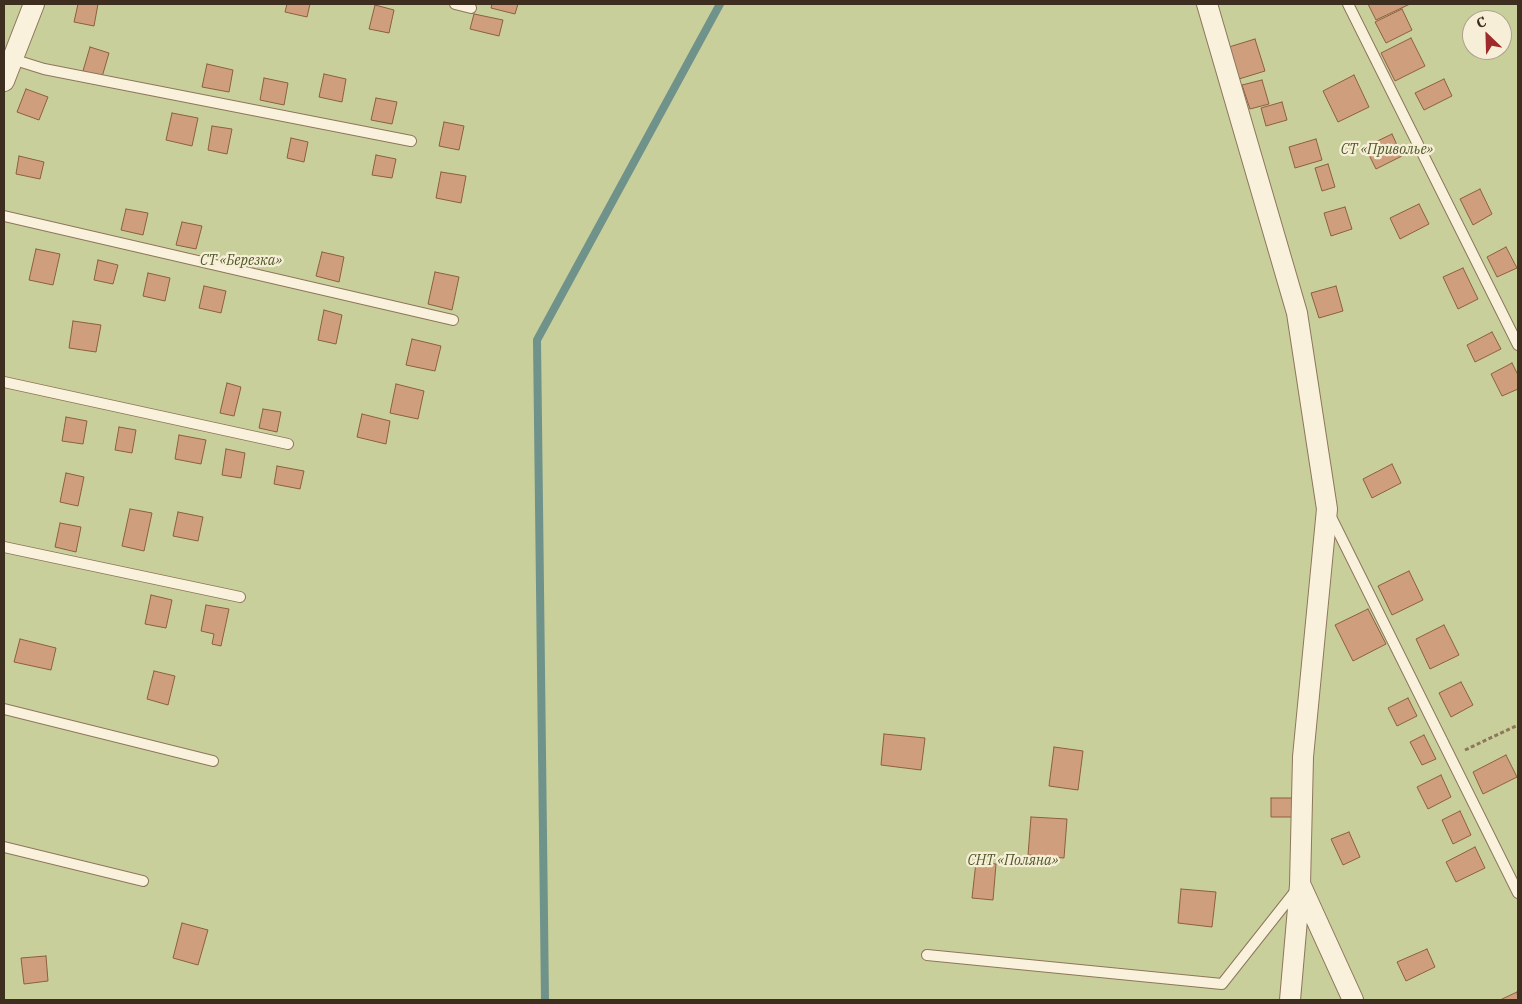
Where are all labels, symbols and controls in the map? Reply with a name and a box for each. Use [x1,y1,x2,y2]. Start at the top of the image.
north arrow [1462,10,1512,60]
text: С [1473,12,1489,32]
park label: СТ «Приволье» [1341,142,1433,158]
park label: СТ «Березка» [200,253,282,269]
park label: СНТ «Поляна» [968,853,1058,869]

